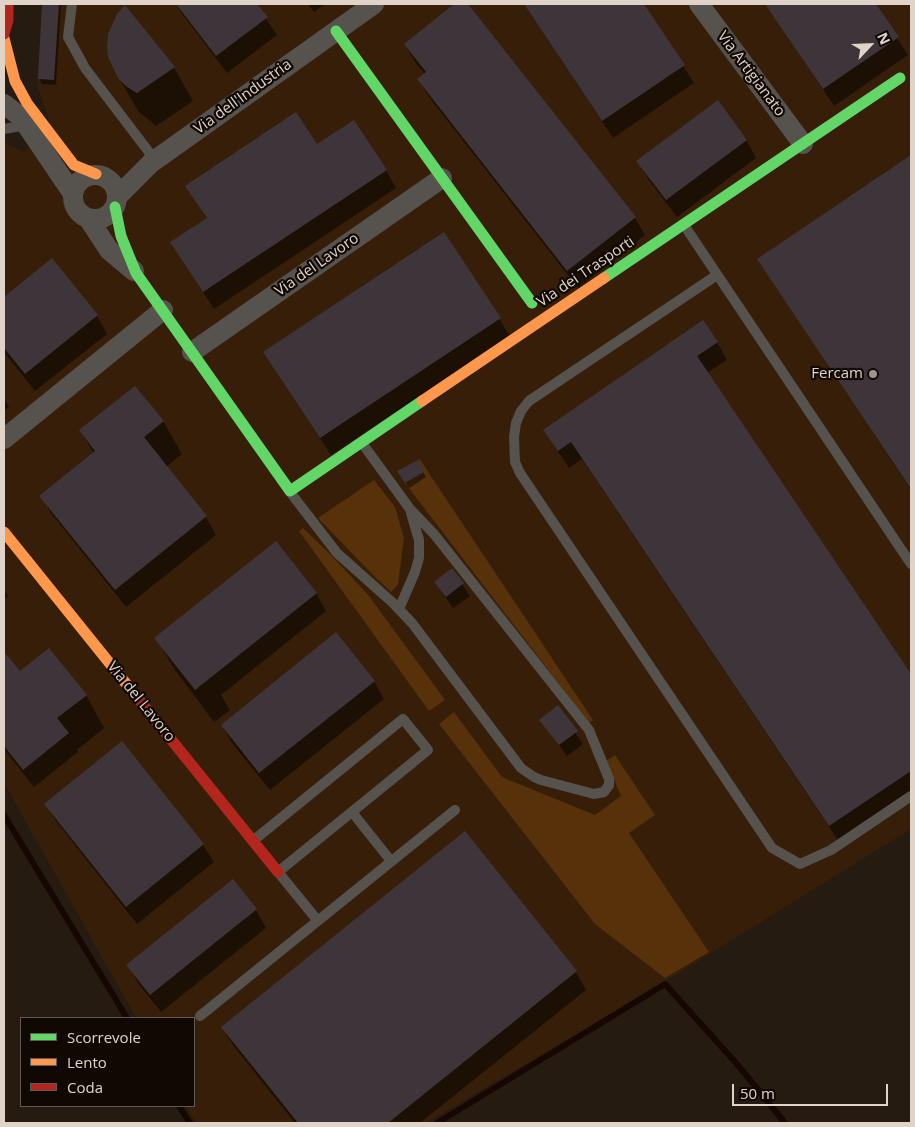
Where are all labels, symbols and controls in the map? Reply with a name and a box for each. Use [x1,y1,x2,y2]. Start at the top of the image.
north arrow [845,20,895,70]
street label: Via Artigianato [713,28,789,120]
text: N [873,29,895,48]
street label: Via dell'Industria [191,56,295,138]
street label: Via del Lavoro [272,229,362,301]
street label: Via dei Trasporti [534,233,638,311]
place label: Fercam [811,365,863,383]
marker: Fercam [867,368,879,380]
street label: Via del Lavoro [103,658,179,746]
legend [20,1017,195,1107]
text: Scorrevole [67,1027,141,1047]
text: Lento [67,1052,107,1072]
scale bar [735,1074,891,1106]
text: Coda [67,1077,103,1097]
text: 50 m [740,1083,775,1103]

